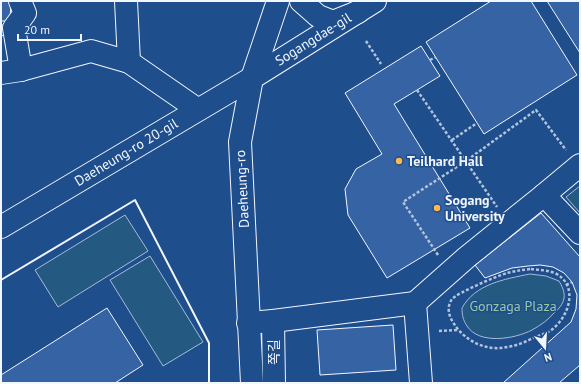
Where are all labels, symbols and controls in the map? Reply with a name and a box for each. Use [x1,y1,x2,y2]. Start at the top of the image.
street label: Sogangdae-gil [272,8,354,70]
scale bar [18,16,81,42]
text: 20 m [24,22,50,37]
street label: Daeheung-ro 20-gil [71,114,181,190]
street label: Daeheung-ro [231,150,253,228]
place label: Teilhard Hall [407,152,484,170]
marker: Teilhard Hall [394,156,404,166]
place label: Sogang University [445,191,505,225]
marker: Sogang University [432,203,442,213]
park label: Gonzaga Plaza [469,297,557,315]
north arrow [525,328,565,368]
street label: 쪽길 [265,339,283,365]
text: N [542,350,554,365]

